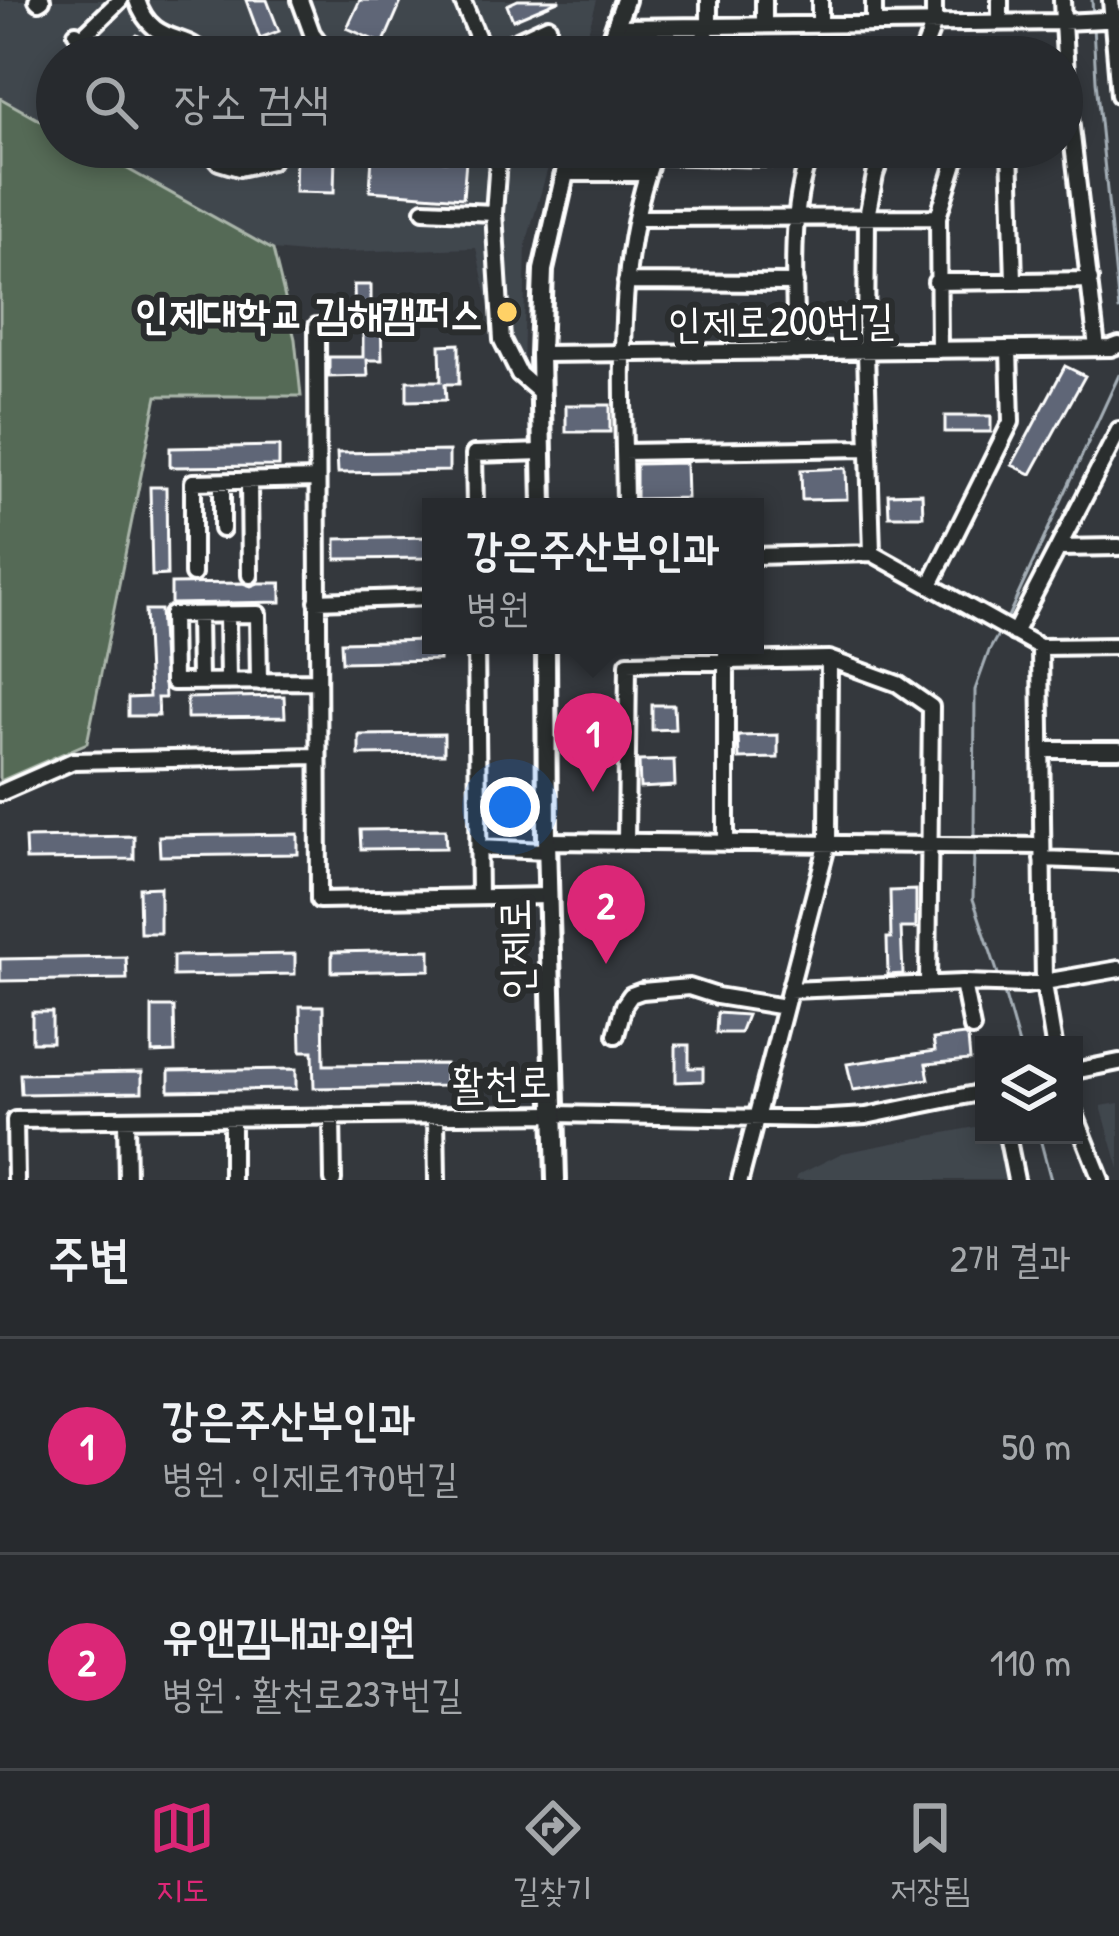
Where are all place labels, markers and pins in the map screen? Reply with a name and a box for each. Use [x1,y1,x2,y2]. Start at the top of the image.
place label: 인제대학교 김해캠퍼스 [135,284,483,341]
marker: 인제대학교 김해캠퍼스 [494,299,520,325]
pin: 1 [554,693,632,792]
pin: 2 [567,865,645,964]

